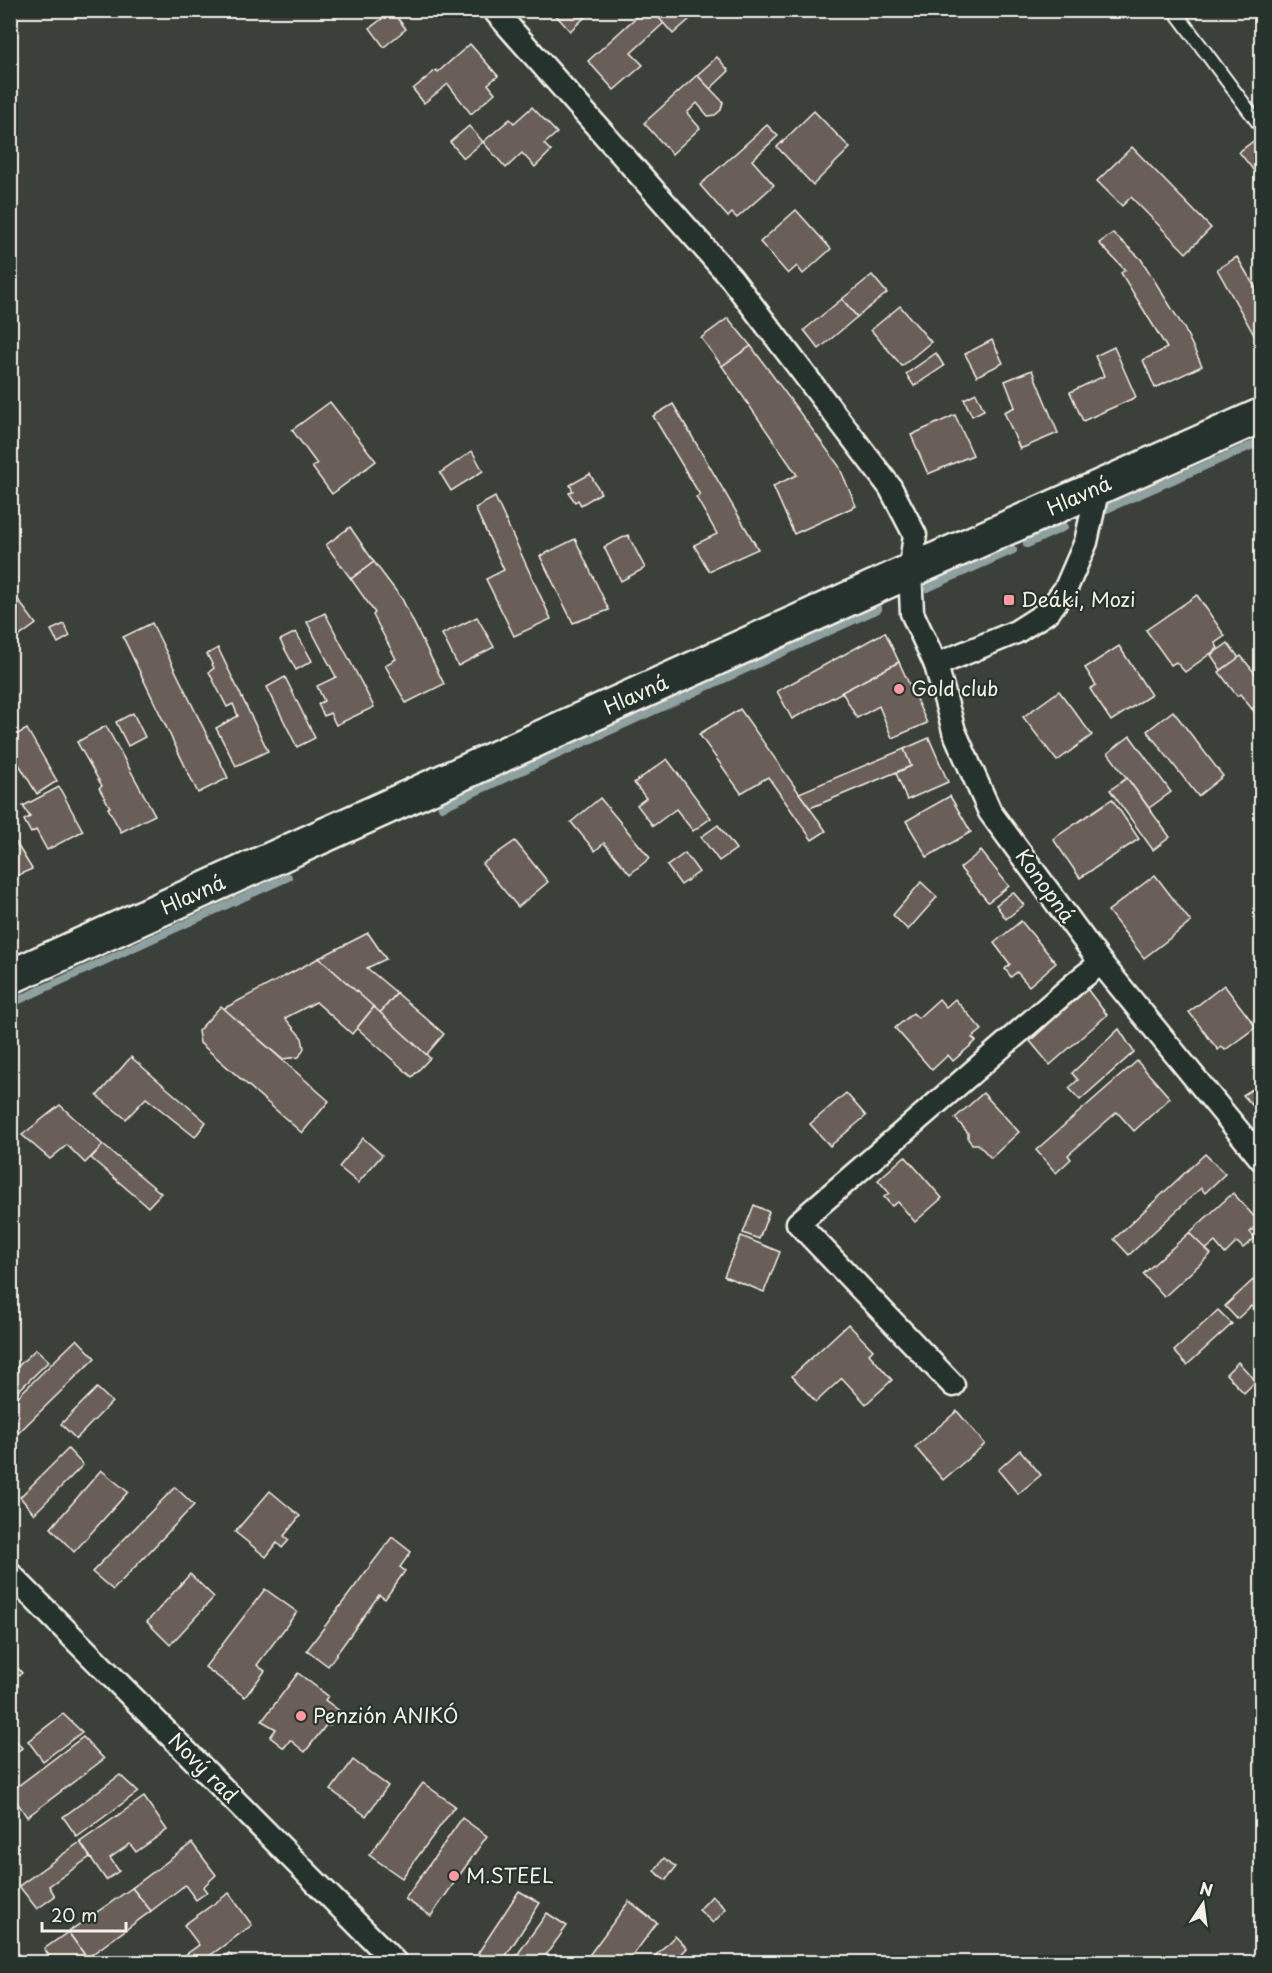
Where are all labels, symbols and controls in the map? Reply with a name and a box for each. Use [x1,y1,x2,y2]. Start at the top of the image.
street label: Hlavná [1042,467,1116,523]
place label: Deáki, Mozi [1021,584,1136,614]
marker: Deáki, Mozi [1002,593,1016,607]
street label: Hlavná [599,666,673,722]
place label: Gold club [911,673,998,703]
marker: Gold club [892,682,906,696]
street label: Konopná [1009,842,1083,929]
street label: Hlavná [156,866,230,922]
place label: Penzión ANIKÓ [313,1700,459,1730]
marker: Penzión ANIKÓ [294,1709,308,1723]
street label: Nový rad [162,1726,245,1809]
place label: M.STEEL [466,1860,554,1890]
marker: M.STEEL [447,1869,461,1883]
north arrow [1173,1874,1233,1934]
text: N [1198,1875,1215,1902]
scale bar [42,1895,126,1933]
text: 20 m [51,1901,97,1928]

